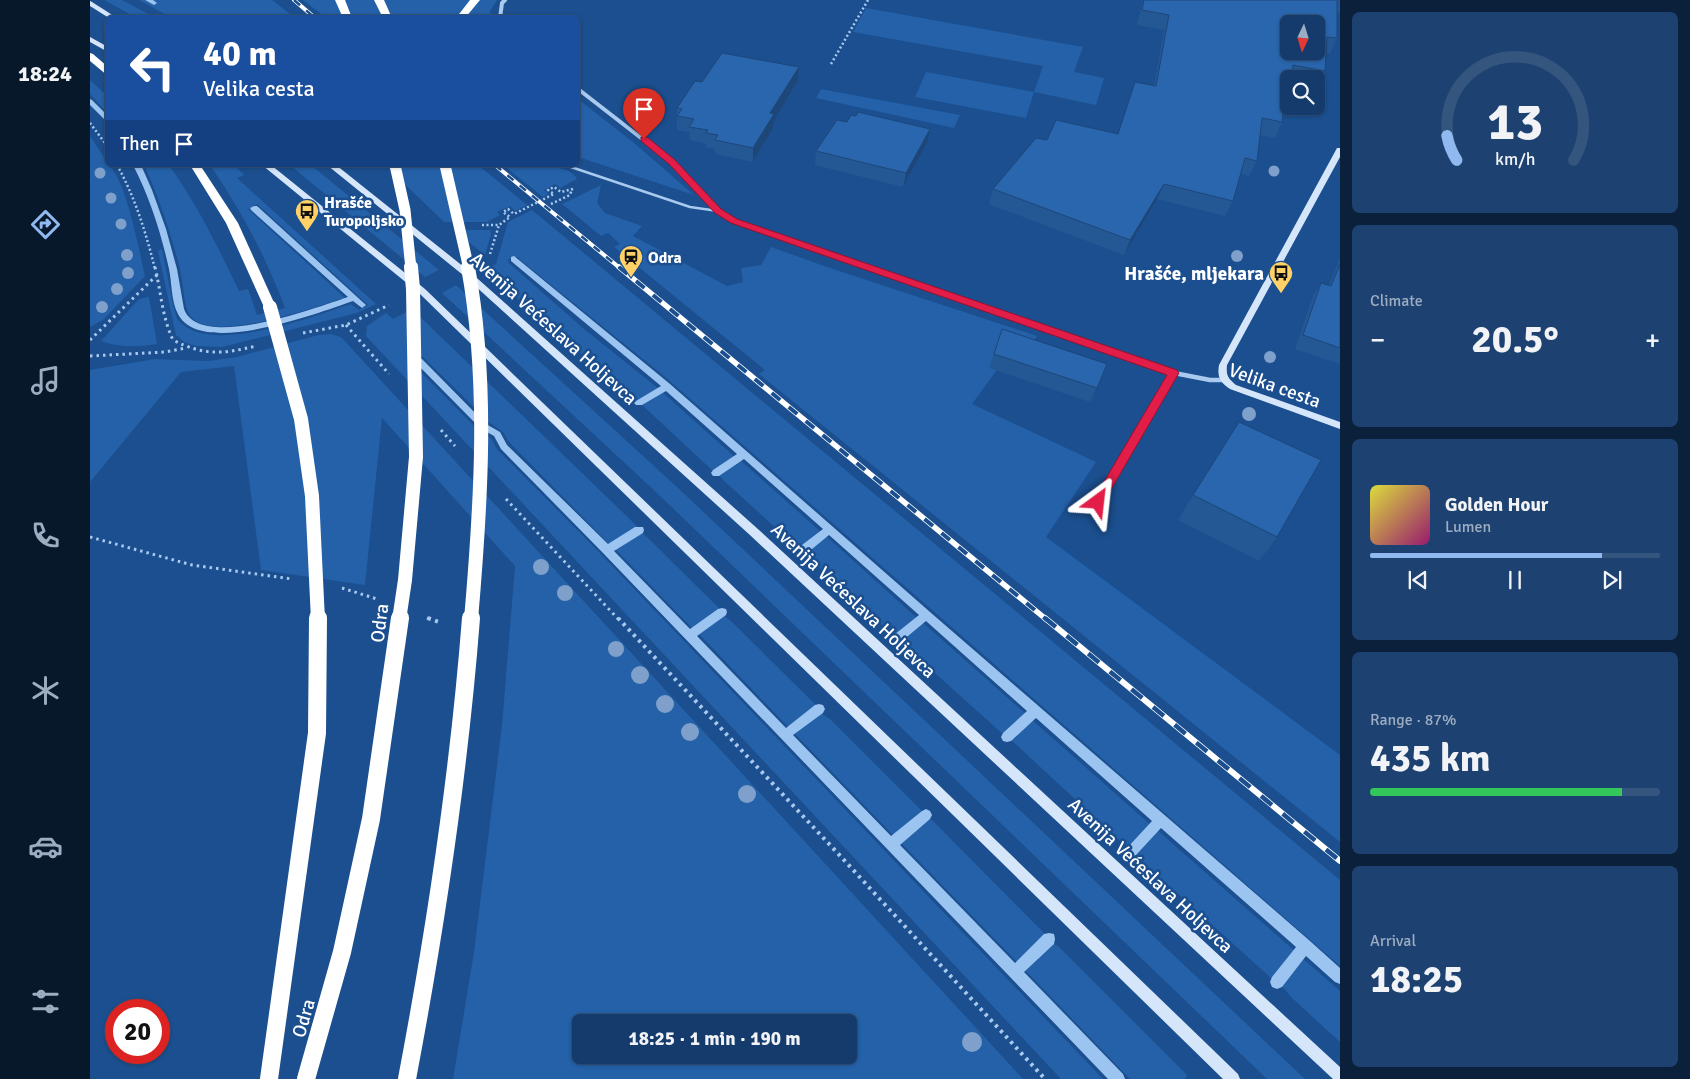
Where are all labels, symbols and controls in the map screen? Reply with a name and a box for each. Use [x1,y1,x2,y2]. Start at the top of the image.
north arrow [1280,15,1325,60]
map controls [1280,15,1325,115]
text: 40 m [203,32,277,75]
icon: left [120,35,185,100]
text: 18:24 [18,60,72,87]
button: search [1280,70,1325,115]
text: Velika cesta [203,75,315,102]
pin [623,88,665,139]
text: 13 [1487,90,1543,154]
icon: arrive [630,95,658,123]
icon: arrive [170,130,198,158]
text: Then [120,132,160,156]
text: km/h [1495,148,1535,170]
place label: Hrašće Turopoljsko [324,193,404,231]
bus stop icon: Hrašće Turopoljsko [294,198,320,232]
icon: directions [28,207,63,242]
station icon: Odra [618,244,644,278]
street label: Avenija Većeslava Holjevca [465,247,642,410]
place label: Odra [648,248,682,268]
bus stop icon: Hrašće, mljekara [1268,260,1294,294]
place label: Hrašće, mljekara [1124,262,1264,286]
text: Climate [1370,291,1423,311]
text: 20.5° [1471,316,1559,363]
text: − [1370,323,1385,357]
text: + [1645,323,1660,357]
street label: Velika cesta [1225,358,1324,414]
icon: music [28,363,63,398]
position arrow [1071,475,1123,527]
text: Golden Hour [1445,493,1548,517]
text: Lumen [1445,517,1491,537]
icon: phone [28,518,63,553]
street label: Avenija Većeslava Holjevca [766,518,941,684]
icon: previous [1404,566,1432,594]
icon: pause [1501,566,1529,594]
icon: next [1598,566,1626,594]
street label: Odra [366,602,394,644]
icon: climate [28,673,63,708]
text: Range · 87% [1370,710,1456,730]
text: 435 km [1370,735,1491,782]
street label: Avenija Većeslava Holjevca [1063,793,1238,959]
icon: car [28,829,63,864]
text: Arrival [1370,931,1416,951]
text: 18:25 [1370,956,1463,1003]
icon: filters [28,984,63,1019]
street label: Odra [287,996,321,1040]
speed limit sign: 20 [105,999,170,1064]
text: 18:25 · 1 min · 190 m [628,1027,801,1051]

